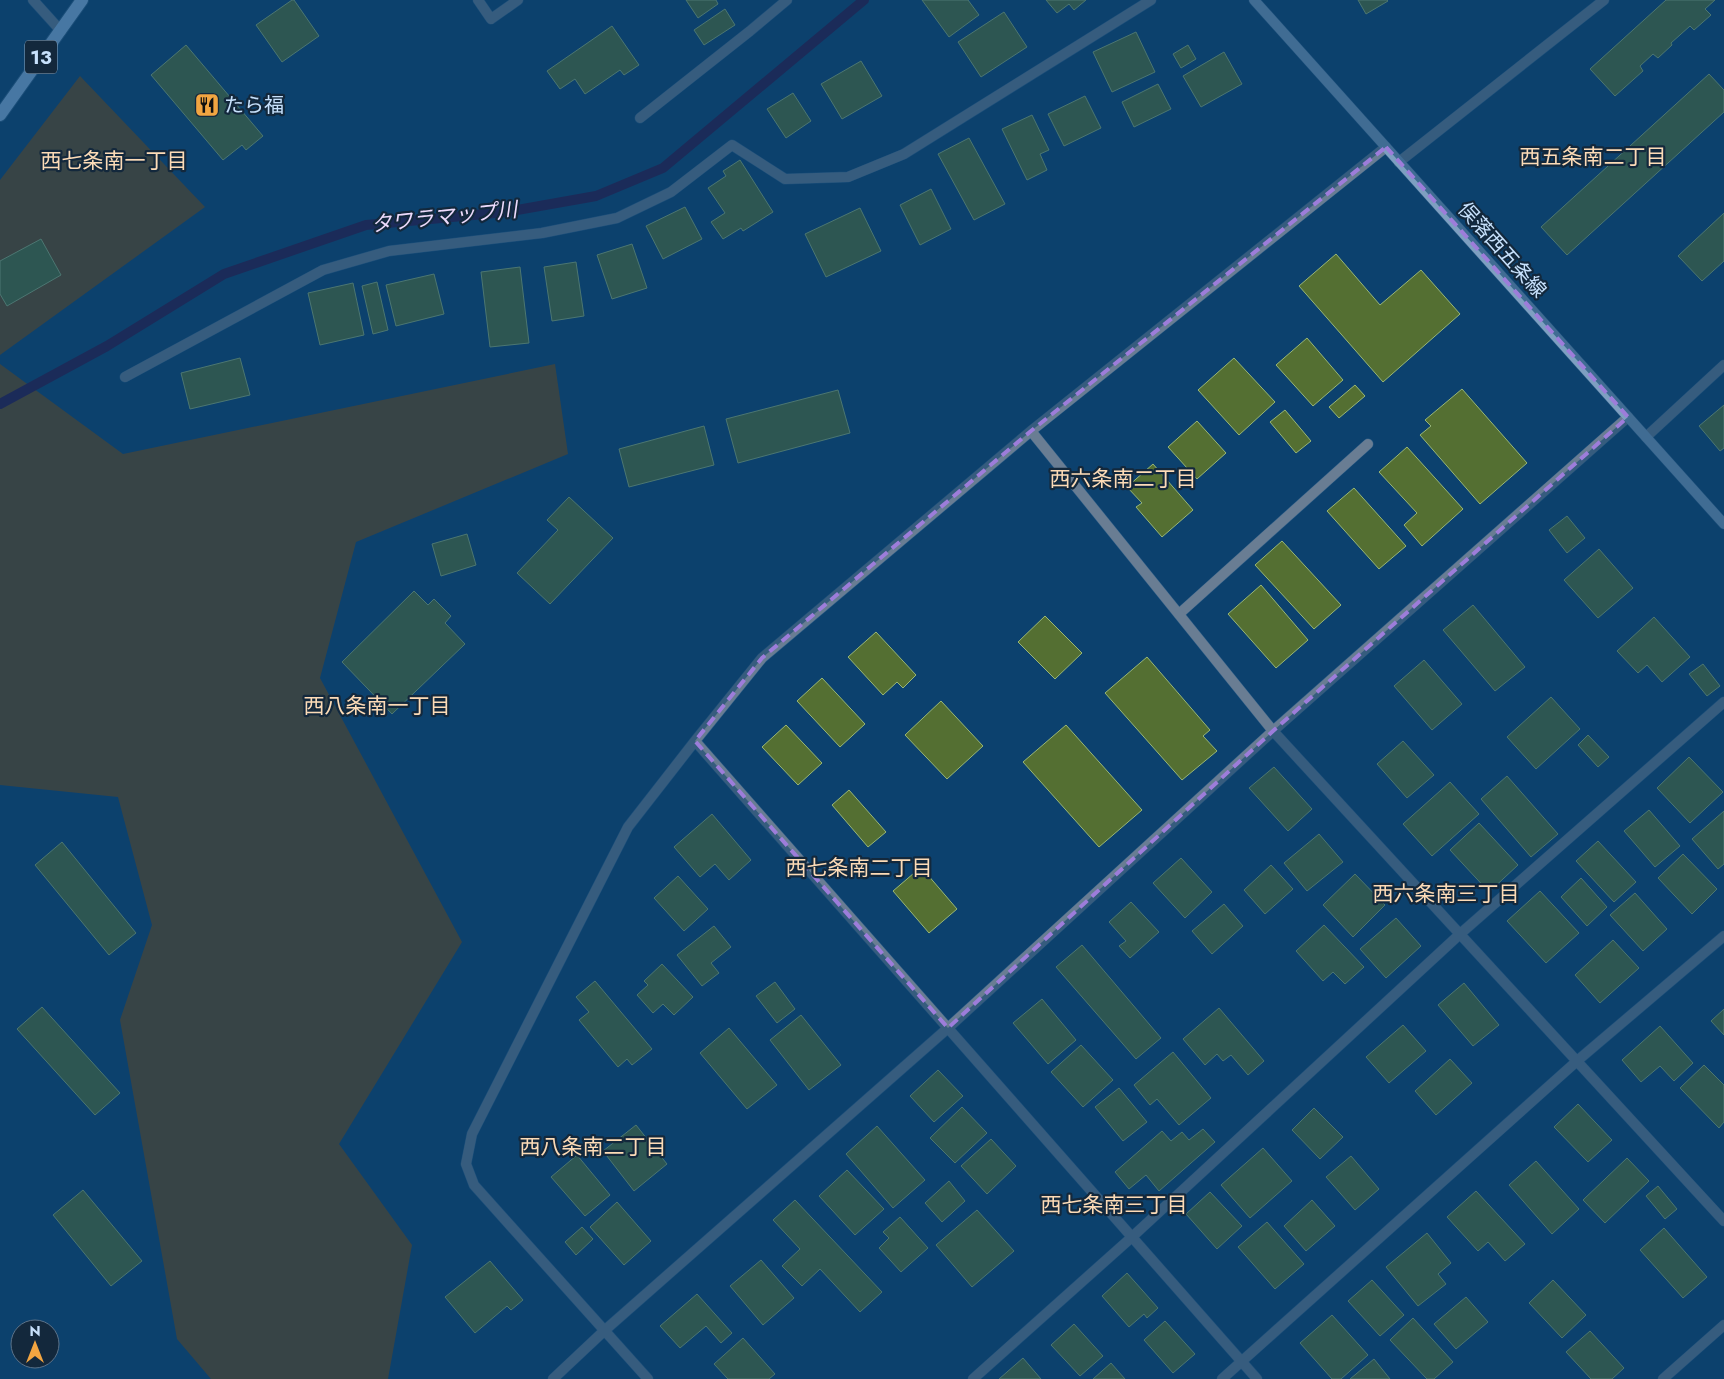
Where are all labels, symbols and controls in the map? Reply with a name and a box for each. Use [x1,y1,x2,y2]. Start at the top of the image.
road number: 13 [25,41,57,74]
place label: たら福 [224,91,284,120]
restaurant icon: たら福 [194,92,220,118]
district label: 西五条南二丁目 [1520,142,1667,172]
district label: 西七条南一丁目 [41,146,188,176]
water label: タワラマップ川 [369,194,521,240]
street label: 俣落西五条線 [1451,196,1553,304]
district label: 西六条南二丁目 [1050,464,1197,494]
district label: 西八条南一丁目 [304,691,451,721]
district label: 西七条南二丁目 [786,853,933,883]
district label: 西六条南三丁目 [1373,879,1520,909]
district label: 西八条南二丁目 [520,1132,667,1162]
district label: 西七条南三丁目 [1041,1190,1188,1220]
north arrow [10,1319,60,1369]
text: N [29,1321,41,1341]

